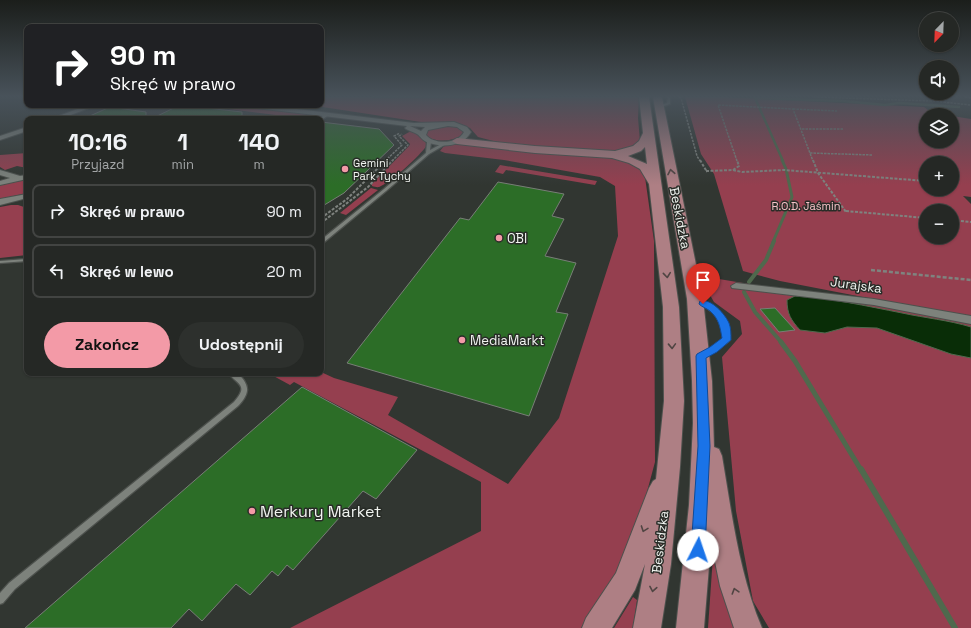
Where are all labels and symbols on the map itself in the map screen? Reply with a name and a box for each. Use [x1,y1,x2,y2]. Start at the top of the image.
north arrow [919,12,959,52]
place label: Gemini Park Tychy [353,156,411,183]
marker: Gemini Park Tychy [340,164,350,174]
one-way arrow [667,169,676,175]
street label: Beskidzka [666,186,694,251]
park label: R.O.D. Jaśmin [772,199,840,213]
place label: OBI [507,230,527,247]
marker: OBI [494,233,504,243]
pin [686,263,720,304]
one-way arrow [662,272,671,278]
street label: Jurajska [829,273,883,297]
place label: MediaMarkt [470,332,545,349]
marker: MediaMarkt [457,335,467,345]
one-way arrow [668,343,677,349]
place label: Merkury Market [260,501,381,522]
marker: Merkury Market [247,506,257,516]
street label: Beskidzka [648,509,672,574]
one-way arrow [640,526,649,533]
position arrow [677,529,719,571]
one-way arrow [649,586,658,592]
one-way arrow [731,588,740,595]

